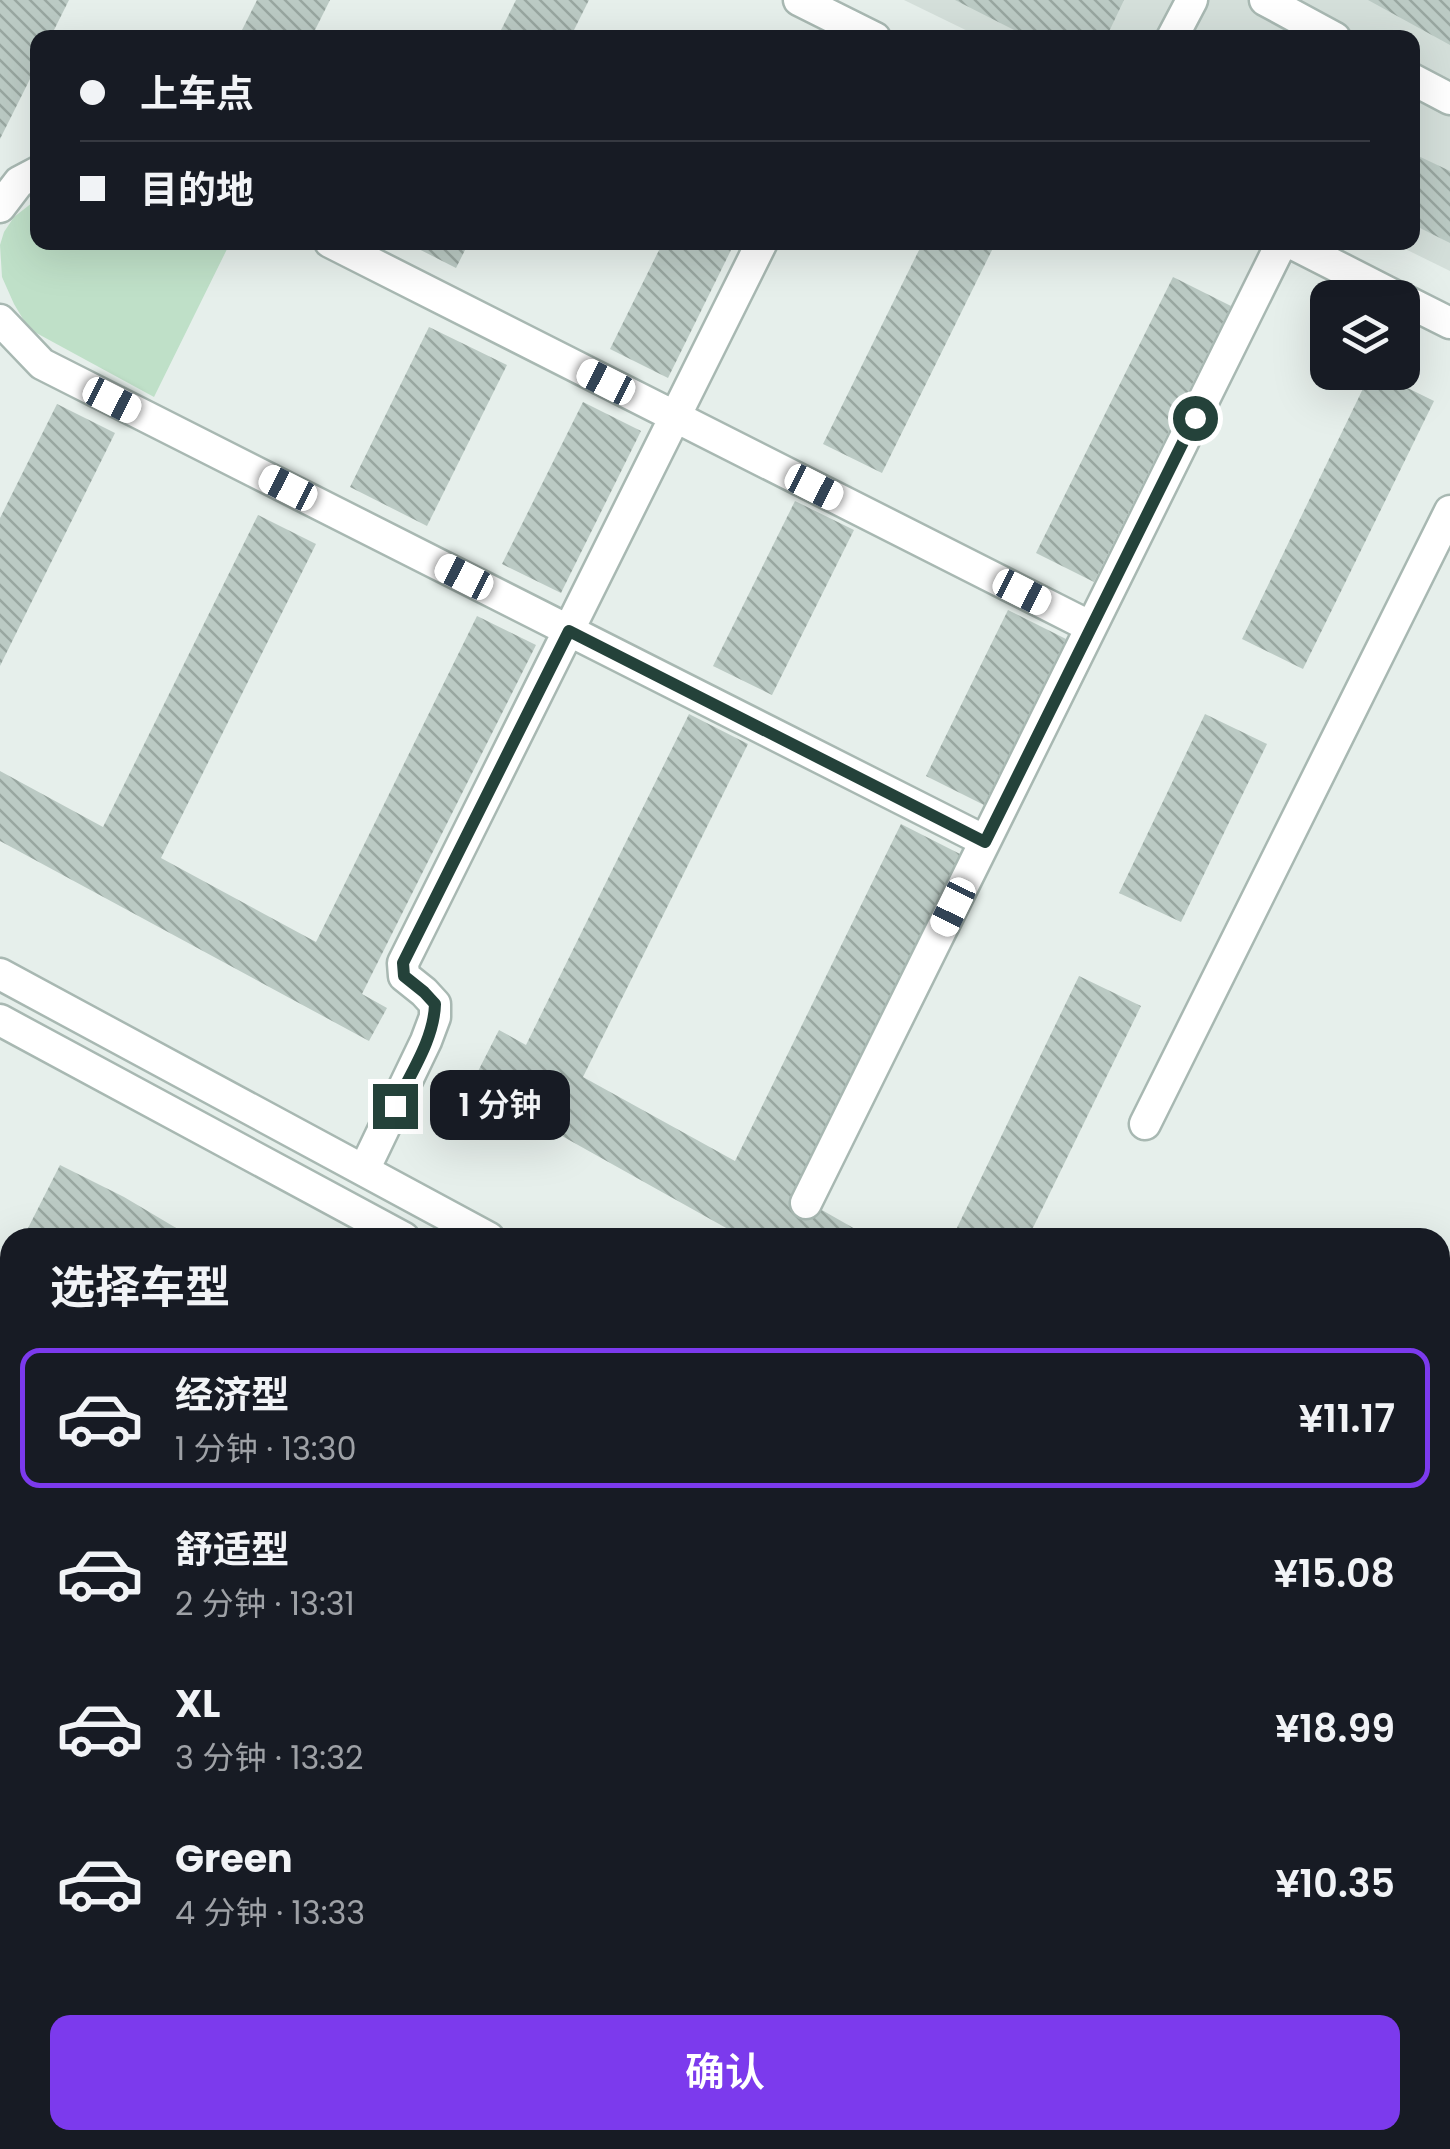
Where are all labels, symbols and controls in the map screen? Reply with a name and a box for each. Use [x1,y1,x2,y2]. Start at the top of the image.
text: 上车点 [140,67,254,120]
text: 目的地 [140,163,254,216]
map controls [1310,280,1420,390]
button: layers [1310,280,1420,390]
car [572,355,640,409]
car [78,373,146,427]
route start [1173,396,1218,441]
car [780,460,848,514]
car [254,461,322,515]
car [430,550,498,604]
car [988,565,1056,619]
car [926,873,980,941]
callout: 1 分钟 [430,1071,570,1141]
text: 1 分钟 [458,1082,542,1127]
route end [373,1084,418,1129]
text: 选择车型 [50,1256,230,1319]
text: 经济型 [175,1368,289,1421]
icon: car [55,1373,145,1463]
text: ¥11.17 [1299,1392,1395,1445]
text: 1 分钟 · 13:30 [175,1426,357,1471]
text: 舒适型 [175,1523,289,1576]
icon: car [55,1528,145,1618]
text: ¥15.08 [1274,1547,1395,1600]
text: 2 分钟 · 13:31 [175,1581,355,1626]
text: XL [175,1677,220,1730]
icon: car [55,1683,145,1773]
text: ¥18.99 [1275,1702,1395,1755]
text: 3 分钟 · 13:32 [175,1735,363,1780]
text: Green [175,1832,293,1885]
icon: car [55,1838,145,1928]
text: ¥10.35 [1275,1857,1395,1910]
text: 4 分钟 · 13:33 [175,1890,365,1935]
button: 确认 [50,2015,1400,2130]

